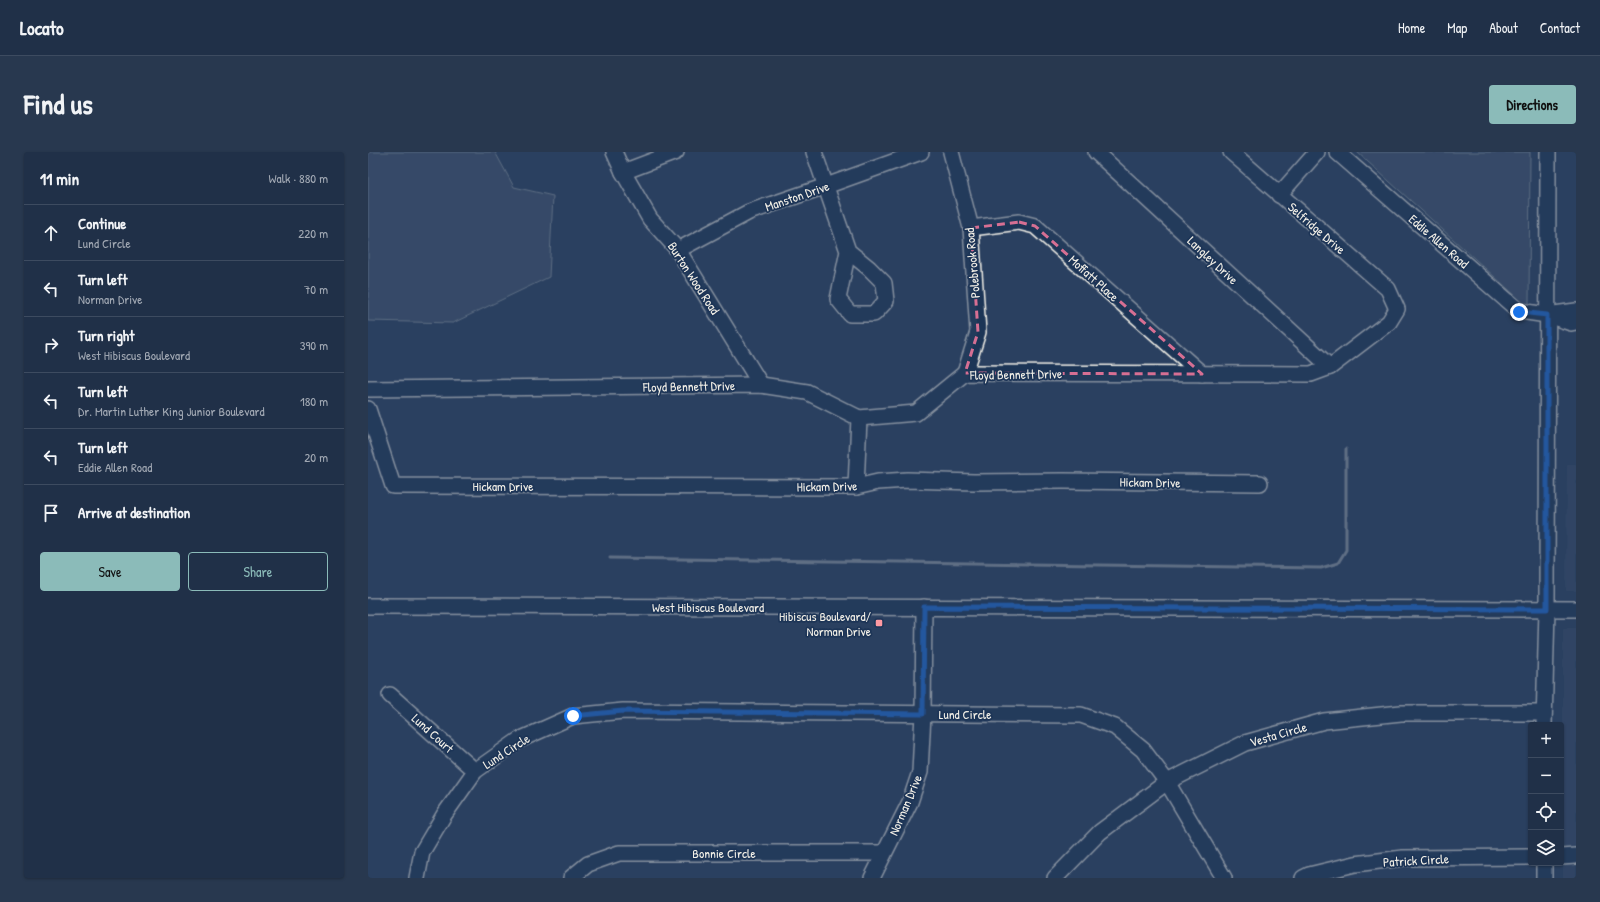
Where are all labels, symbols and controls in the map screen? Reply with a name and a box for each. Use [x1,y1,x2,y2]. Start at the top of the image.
text: Locato [20,15,64,41]
text: Home [1398,18,1425,37]
text: Map [1447,18,1467,37]
text: About [1489,18,1518,37]
text: Contact [1540,18,1580,37]
text: Find us [24,85,93,123]
button: Directions [1489,85,1576,124]
text: 11 min [40,167,79,190]
text: Walk · 880 m [269,169,328,187]
street label: Manston Drive [763,177,831,215]
street label: Selfridge Drive [1284,198,1350,258]
street label: Eddie Allen Road [1405,210,1473,272]
text: Continue [78,213,126,234]
icon: ahead [40,222,62,244]
text: 220 m [298,224,328,242]
street label: Polebrook Road [960,227,984,299]
street label: Langley Drive [1184,232,1242,288]
text: Lund Circle [78,234,131,252]
street label: Burton Wood Road [664,238,724,318]
street label: Moffatt Place [1065,251,1123,305]
text: Turn left [78,269,128,290]
icon: left [40,278,62,300]
text: 70 m [304,280,328,298]
text: Norman Drive [78,290,142,308]
route end [1510,303,1528,321]
text: Turn right [78,325,134,346]
icon: right [40,334,62,356]
text: 390 m [300,336,328,354]
text: West Hibiscus Boulevard [78,346,190,364]
street label: Floyd Bennett Drive [969,364,1062,384]
street label: Floyd Bennett Drive [642,376,735,396]
text: Turn left [78,381,128,402]
icon: left [40,390,62,412]
text: 180 m [300,392,328,410]
text: Dr. Martin Luther King Junior Boulevard [78,402,265,420]
text: Turn left [78,437,128,458]
icon: left [40,446,62,468]
text: 20 m [304,448,328,466]
text: Eddie Allen Road [78,458,152,476]
street label: Hickam Drive [1119,472,1181,492]
street label: Hickam Drive [796,476,858,496]
street label: Hickam Drive [473,477,533,495]
icon: arrive [40,502,62,524]
text: Arrive at destination [78,502,190,523]
button: Save [40,552,180,591]
button: Share [188,552,328,591]
street label: West Hibiscus Boulevard [652,598,764,616]
place label: Hibiscus Boulevard/ Norman Drive [779,607,871,640]
marker: Hibiscus Boulevard/ Norman Drive [874,618,884,628]
street label: Lund Circle [939,705,991,723]
route start [564,707,582,725]
street label: Lund Court [408,709,458,757]
street label: Vesta Circle [1247,717,1309,751]
map controls [1528,722,1564,866]
button: + [1528,722,1564,758]
street label: Lund Circle [479,729,533,773]
button: − [1528,758,1564,794]
street label: Norman Drive [884,772,926,838]
button: locate [1528,794,1564,830]
button: layers [1528,830,1564,866]
street label: Bonnie Circle [692,844,756,862]
street label: Patrick Circle [1383,849,1449,871]

